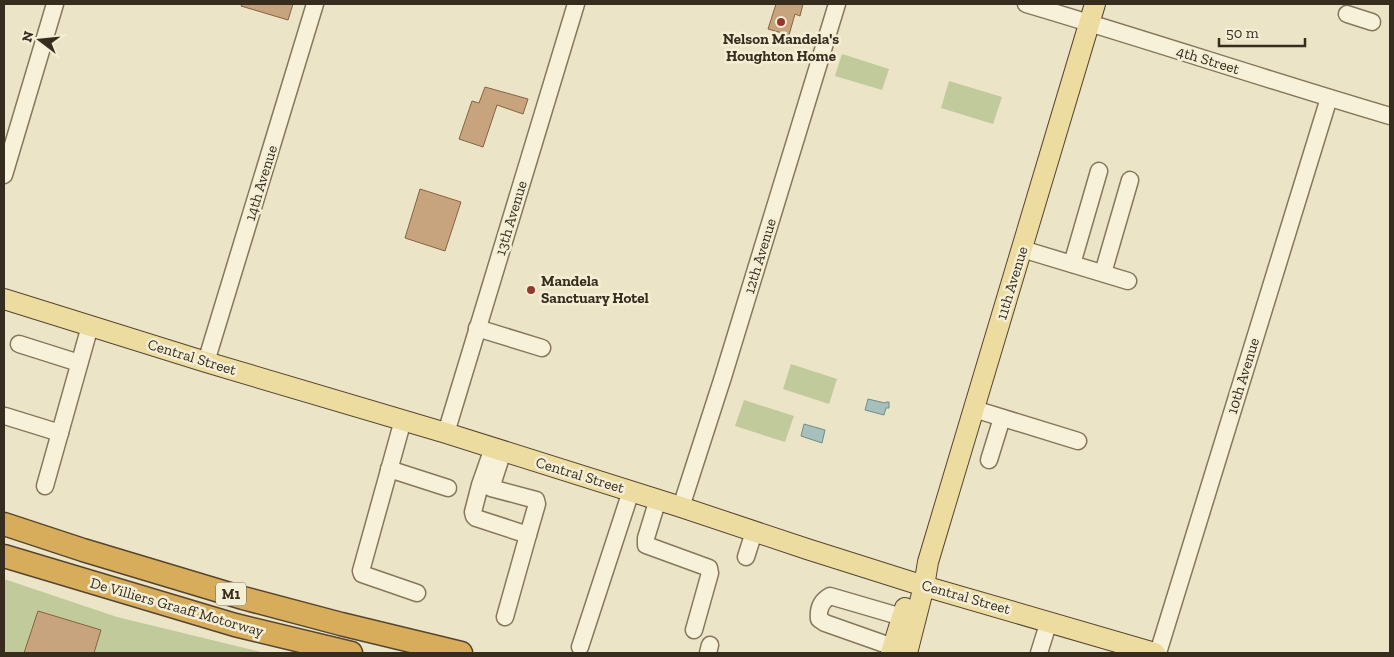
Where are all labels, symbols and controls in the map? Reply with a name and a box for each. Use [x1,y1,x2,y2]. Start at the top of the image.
north arrow [15,15,65,65]
scale bar [1219,15,1305,47]
marker: Nelson Mandela's Houghton Home [775,16,787,28]
text: 50 m [1226,24,1259,42]
text: N [18,29,38,44]
place label: Nelson Mandela's Houghton Home [723,30,839,65]
street label: 4th Street [1174,42,1242,78]
street label: 14th Avenue [241,143,281,223]
street label: 13th Avenue [491,178,531,258]
street label: 12th Avenue [740,216,780,296]
street label: 11th Avenue [992,244,1032,322]
place label: Mandela Sanctuary Hotel [541,272,649,307]
marker: Mandela Sanctuary Hotel [525,284,537,296]
street label: Central Street [146,335,239,379]
street label: 10th Avenue [1223,336,1263,416]
street label: Central Street [534,453,627,497]
street label: De Villiers Graaff Motorway [88,574,266,641]
street label: Central Street [920,576,1013,618]
road number: M1 [216,582,246,606]

